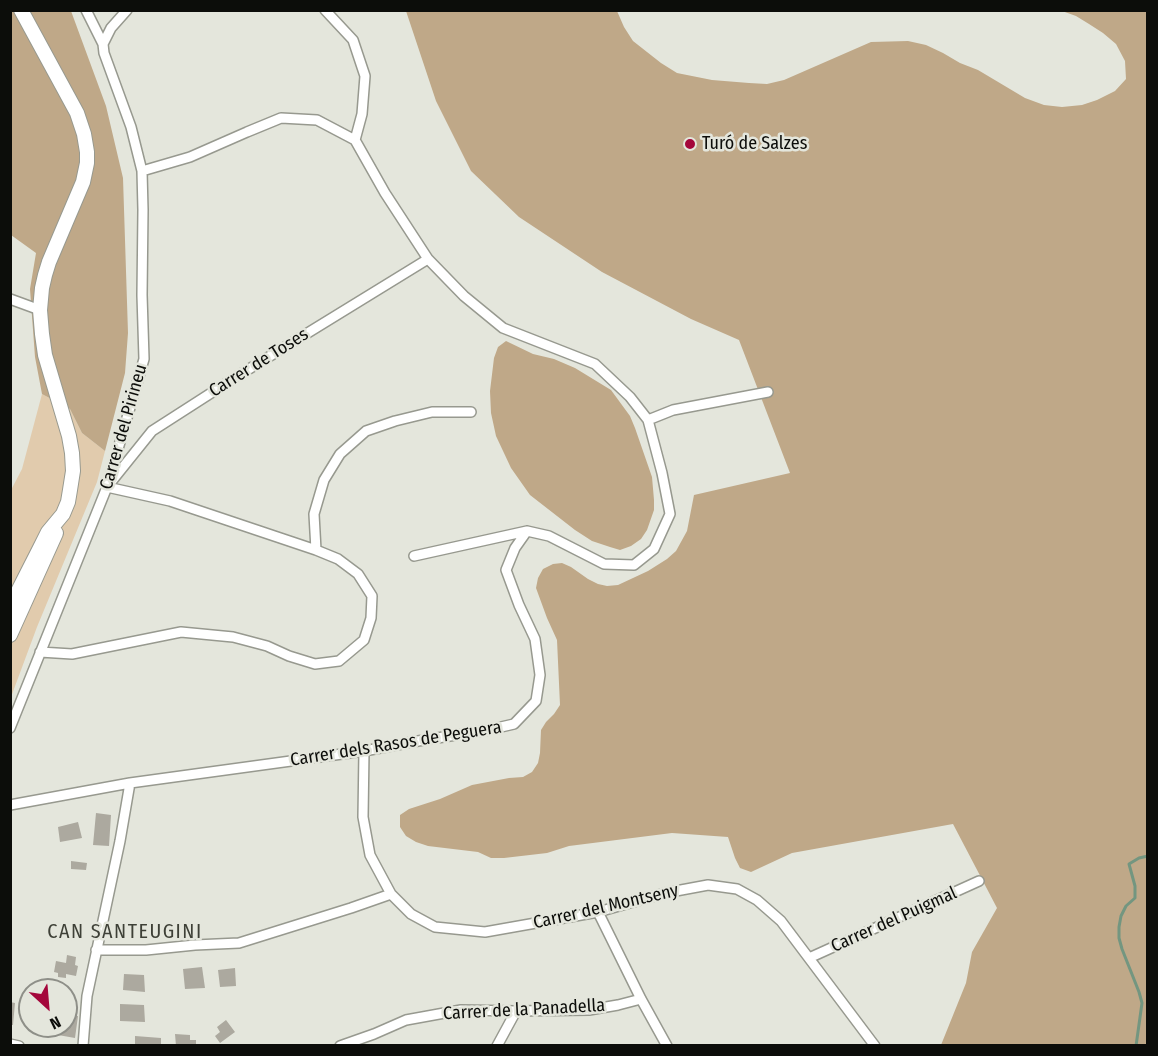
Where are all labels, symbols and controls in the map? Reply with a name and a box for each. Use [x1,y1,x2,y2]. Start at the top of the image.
place label: Turó de Salzes [702,133,807,155]
marker: Turó de Salzes [683,137,697,151]
street label: Carrer de Toses [205,324,313,402]
street label: Carrer del Pirineu [96,362,152,492]
street label: Carrer dels Rasos de Peguera [289,717,503,771]
street label: Carrer del Montseny [531,880,681,934]
street label: Carrer del Puigmal [828,883,960,957]
district label: CAN SANTEUGINI [47,920,203,944]
north arrow [18,978,78,1038]
street label: Carrer de la Panadella [442,995,606,1025]
text: N [47,1012,64,1033]

